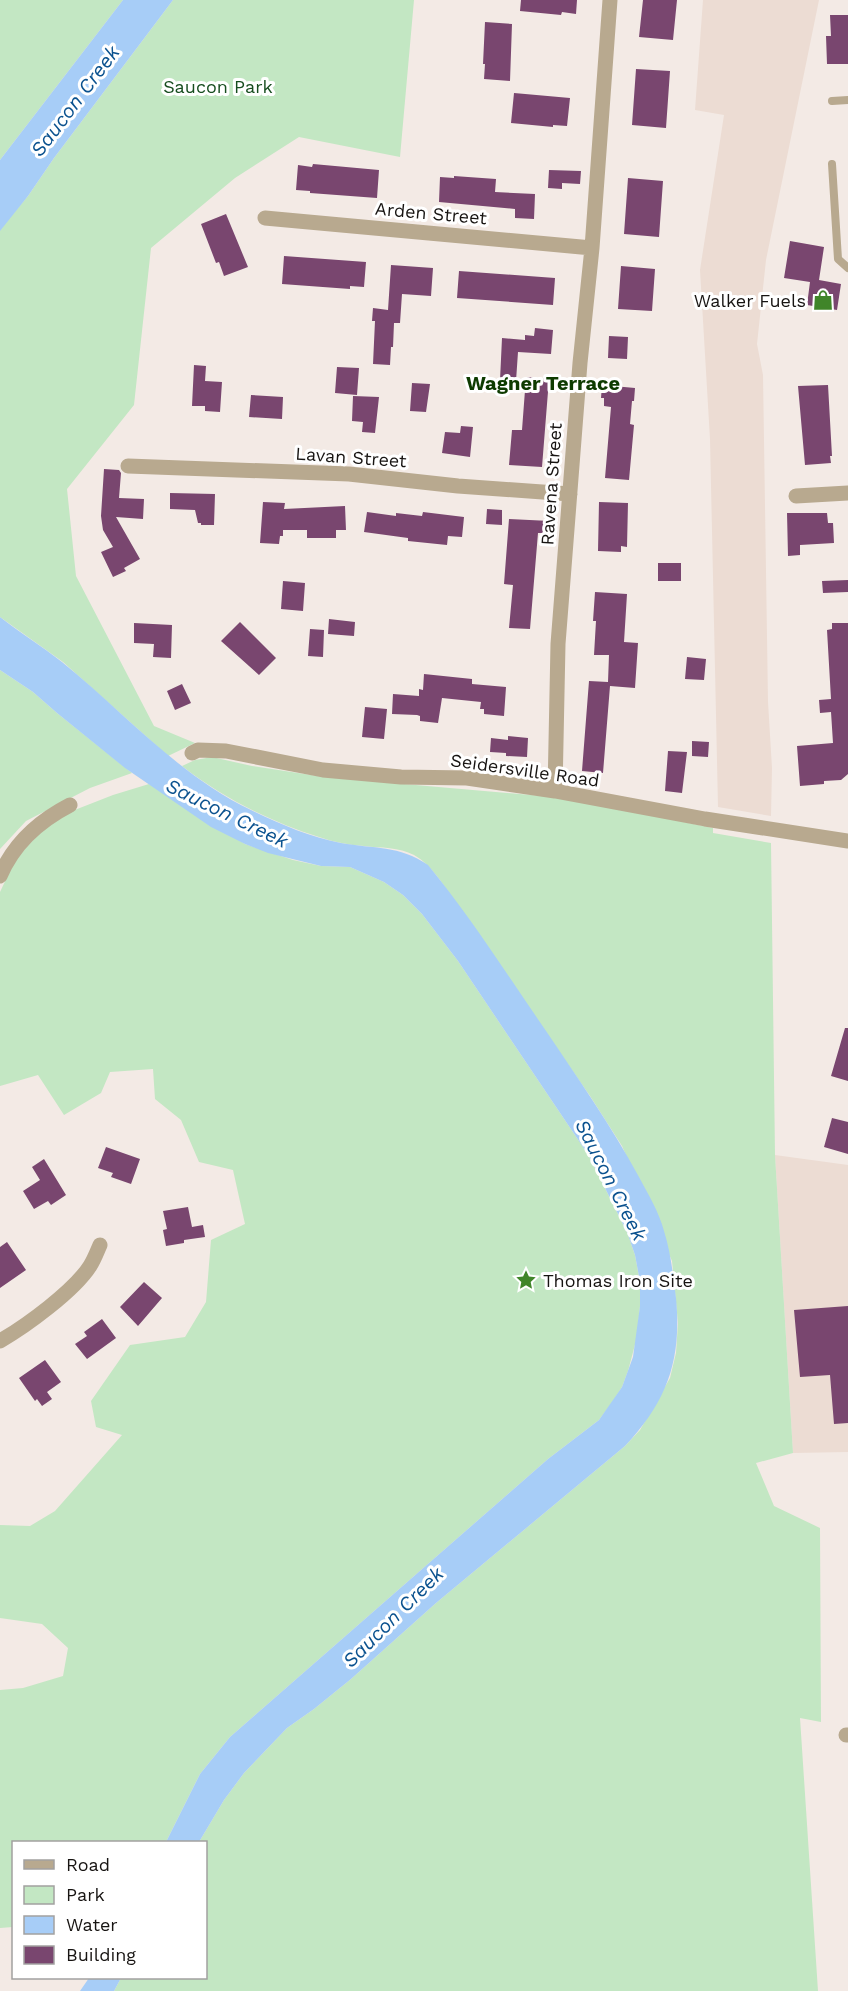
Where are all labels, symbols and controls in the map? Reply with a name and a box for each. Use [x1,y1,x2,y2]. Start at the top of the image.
water label: Saucon Creek [25,40,125,161]
park label: Saucon Park [163,76,273,97]
street label: Arden Street [374,198,488,228]
shop icon: Walker Fuels [811,288,835,312]
place label: Walker Fuels [694,290,806,311]
district label: Wagner Terrace [466,371,620,395]
street label: Ravena Street [536,422,566,546]
street label: Lavan Street [295,443,408,471]
street label: Seidersville Road [449,749,601,791]
water label: Saucon Creek [162,773,293,853]
water label: Saucon Creek [570,1115,652,1246]
place icon: Thomas Iron Site [514,1268,538,1292]
place label: Thomas Iron Site [543,1270,693,1291]
water label: Saucon Creek [338,1561,449,1672]
legend [12,1841,207,1979]
text: Road [66,1854,110,1875]
text: Park [66,1884,105,1905]
text: Water [66,1914,118,1935]
text: Building [66,1944,136,1965]

